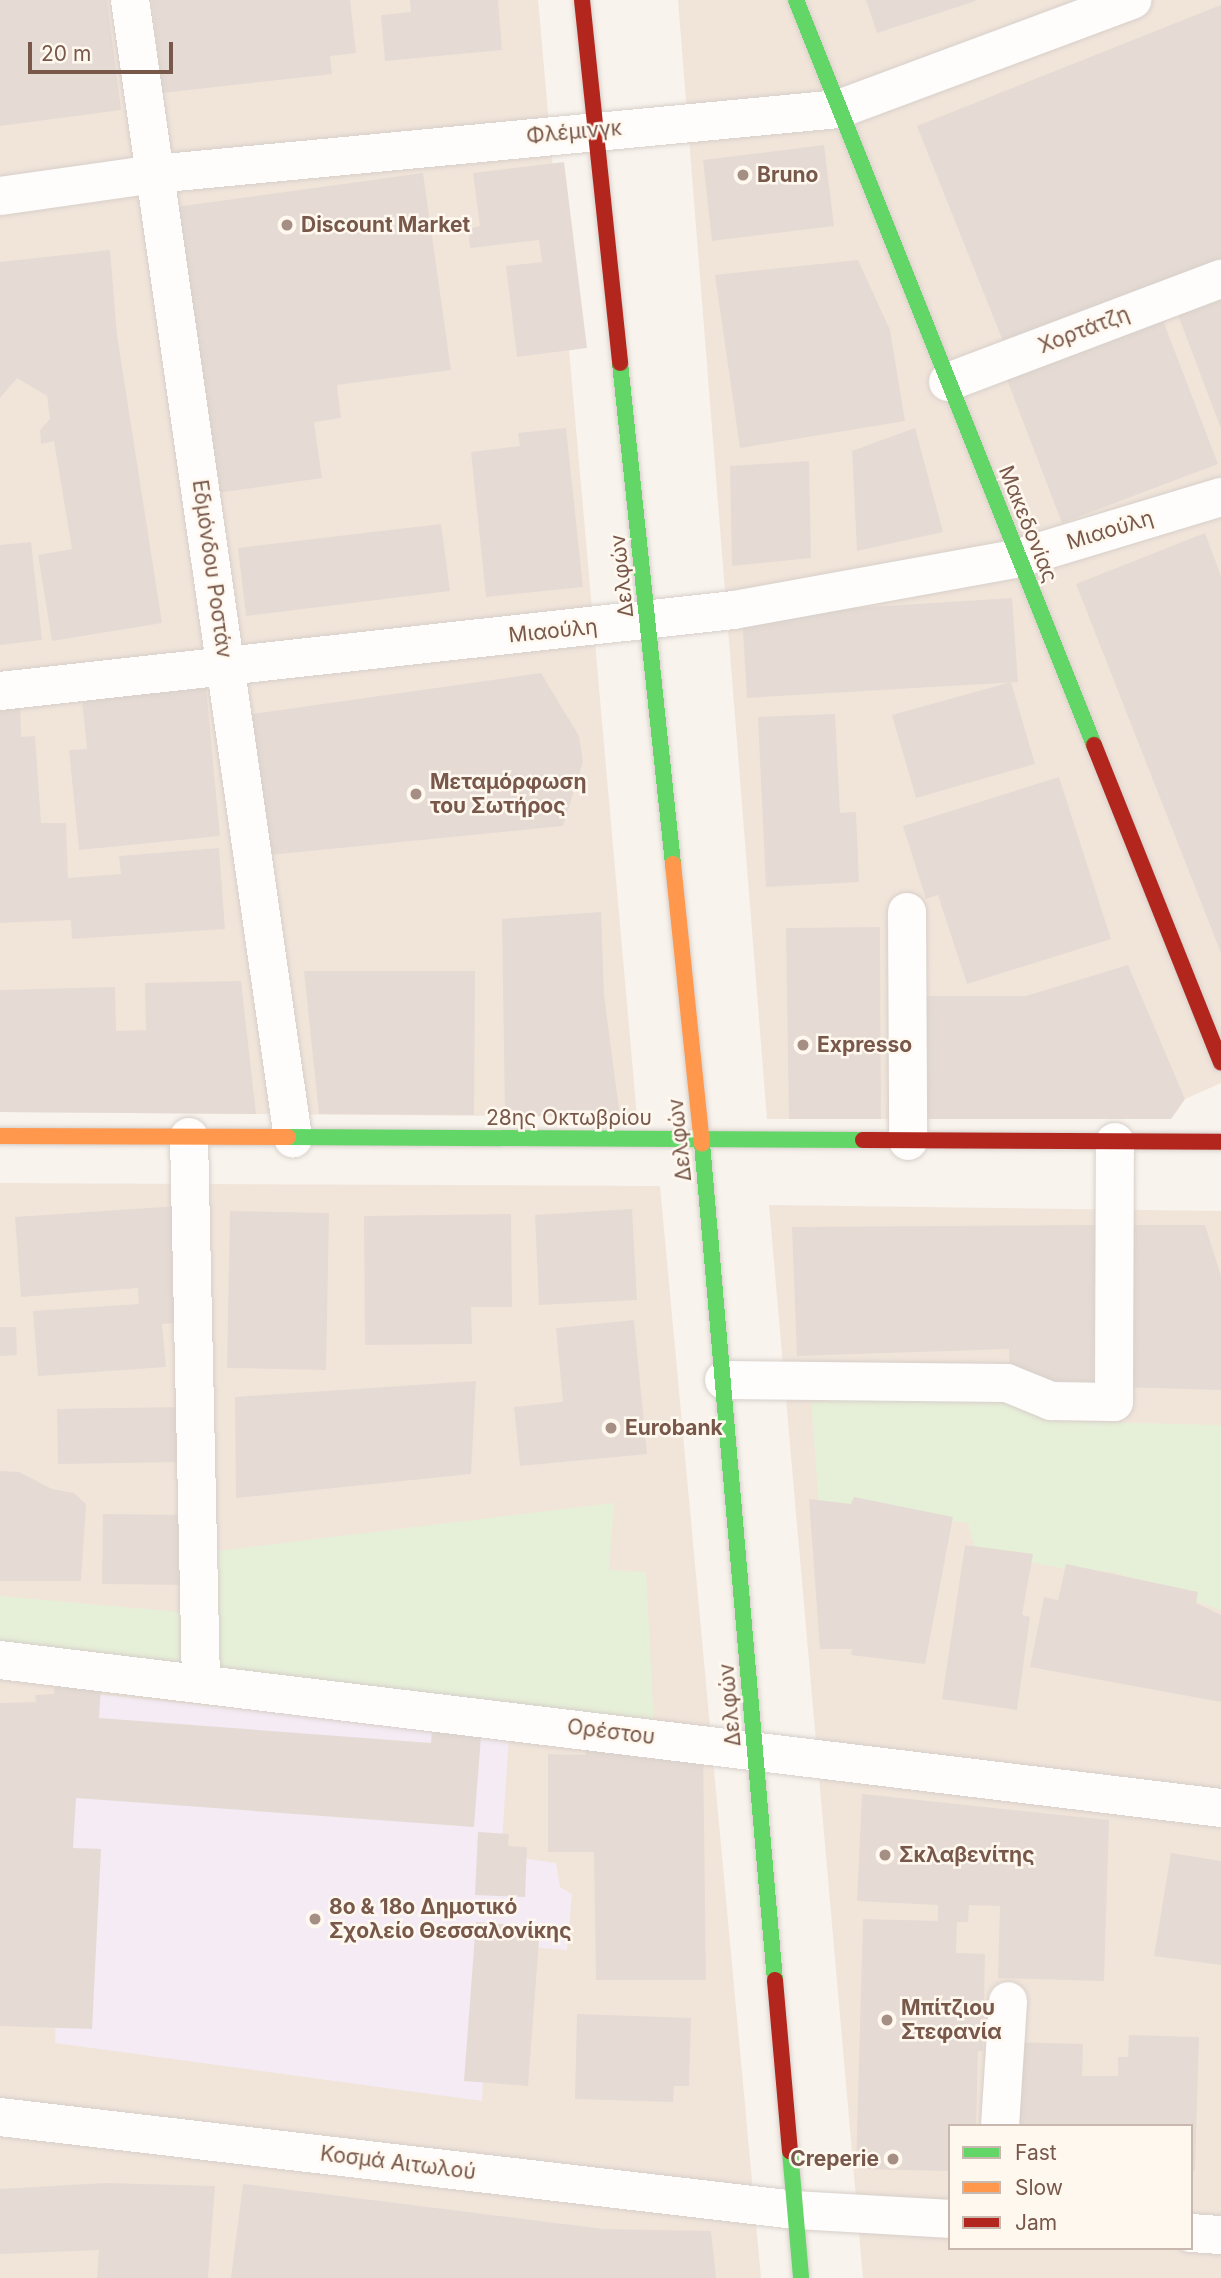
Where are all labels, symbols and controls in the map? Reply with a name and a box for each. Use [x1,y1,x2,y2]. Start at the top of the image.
scale bar [32,28,177,72]
text: 20 m [41,41,91,66]
street label: Φλέμινγκ [525,115,623,149]
place label: Bruno [757,162,818,188]
marker: Bruno [735,167,751,183]
place label: Discount Market [301,212,470,238]
marker: Discount Market [279,217,295,233]
street label: Χορτάτζη [1035,301,1133,359]
street label: Μακεδονίας [993,462,1063,586]
street label: Εδμόνδου Ροστάν [187,478,237,660]
street label: Μιαούλη [1064,505,1156,555]
street label: Δελφών [605,533,639,619]
street label: Μιαούλη [507,614,599,648]
place label: Μεταμόρφωση του Σωτήρος [430,769,587,819]
marker: Μεταμόρφωση του Σωτήρος [408,786,424,802]
place label: Expresso [817,1032,912,1058]
marker: Expresso [795,1037,811,1053]
street label: Δελφών [663,1097,697,1183]
street label: 28ης Οκτωβρίου [486,1105,652,1131]
place label: Eurobank [625,1415,723,1441]
marker: Eurobank [603,1420,619,1436]
street label: Δελφών [714,1662,746,1748]
street label: Ορέστου [566,1714,656,1750]
place label: Σκλαβενίτης [899,1842,1034,1868]
marker: Σκλαβενίτης [877,1847,893,1863]
place label: 8ο & 18ο Δημοτικό Σχολείο Θεσσαλονίκης [329,1894,571,1944]
marker: 8ο & 18ο Δημοτικό Σχολείο Θεσσαλονίκης [307,1911,323,1927]
place label: Μπίτζιου Στεφανία [901,1995,1002,2045]
marker: Μπίτζιου Στεφανία [879,2012,895,2028]
legend [948,2124,1193,2250]
text: Fast [1015,2140,1057,2165]
street label: Κοσμά Αιτωλού [319,2141,477,2185]
place label: Creperie [790,2146,879,2172]
marker: Creperie [885,2151,901,2167]
text: Slow [1015,2175,1063,2200]
text: Jam [1015,2210,1057,2235]

